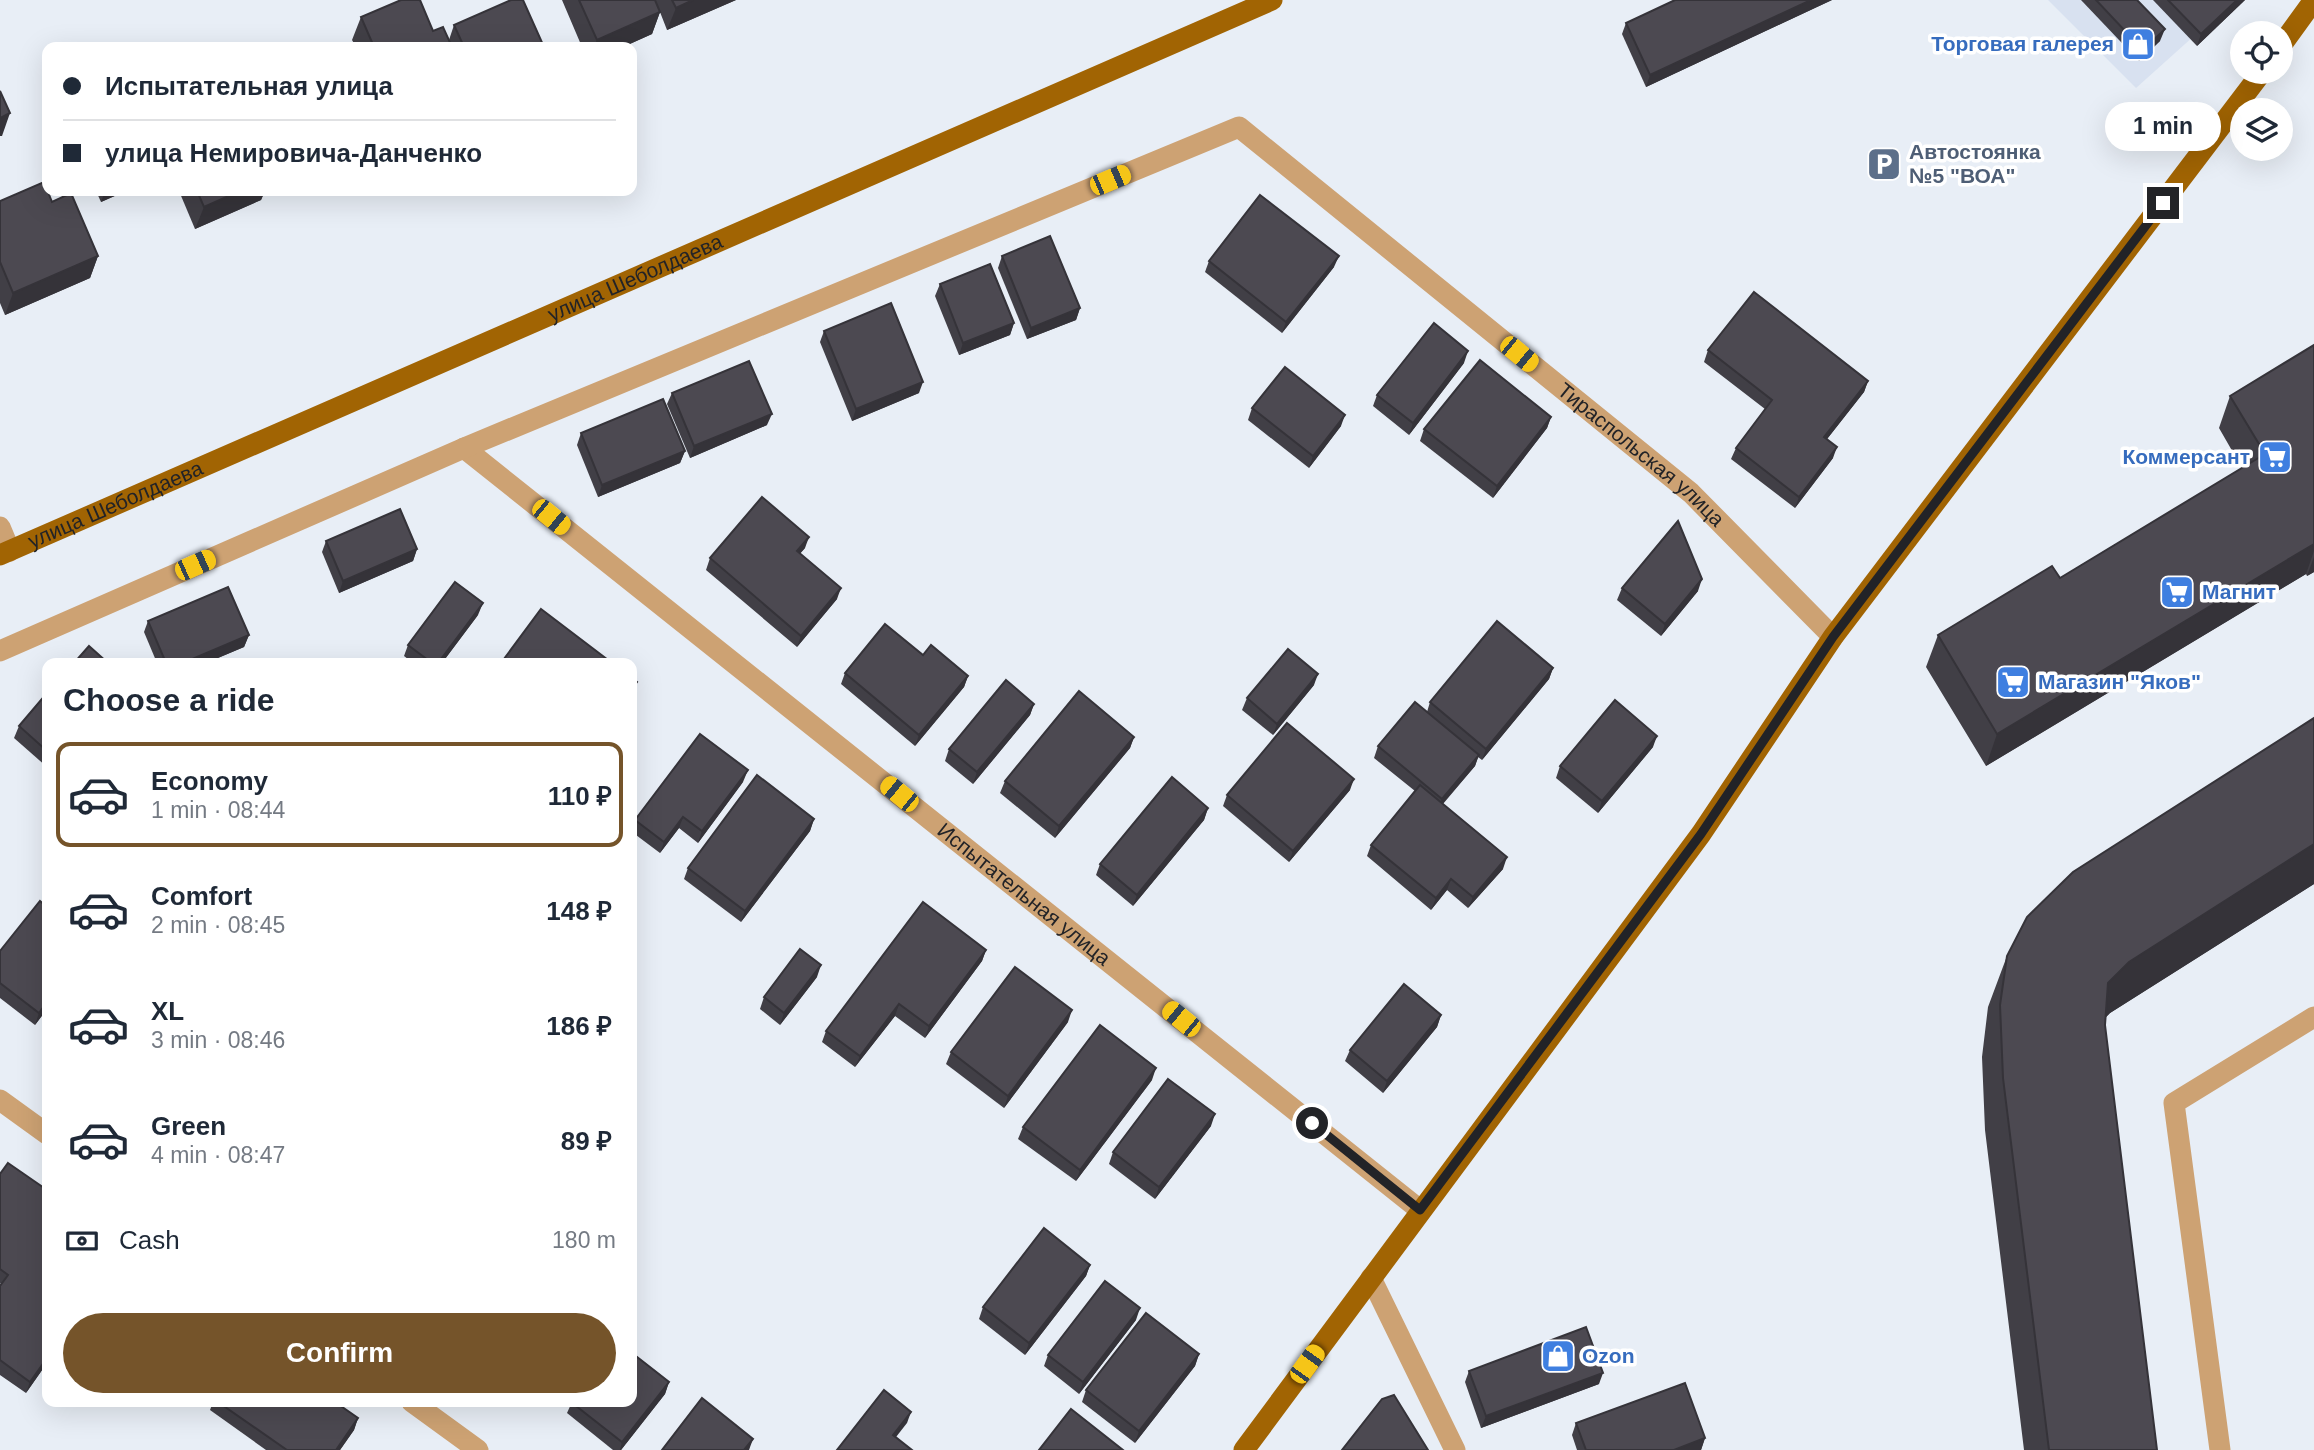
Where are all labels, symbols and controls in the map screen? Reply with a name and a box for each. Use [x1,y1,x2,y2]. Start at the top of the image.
map controls [2230,21,2293,161]
button: locate [2230,21,2293,84]
shop icon: Торговая галерея [2119,25,2157,63]
place label: Торговая галерея [1931,32,2114,55]
text: Испытательная улица [105,71,393,101]
button: layers [2230,98,2293,161]
callout: 1 min [2105,102,2221,150]
text: 1 min [2133,113,2193,139]
text: улица Немировича-Данченко [105,138,482,168]
place label: Автостоянка №5 "ВОА" [1909,140,2041,187]
parking icon: Автостоянка №5 "ВОА" [1865,145,1903,183]
car [1087,162,1134,198]
route end [2147,187,2179,219]
street label: улица Шеболдаева [544,229,726,326]
car [1497,333,1542,375]
street label: Тираспольская улица [1554,378,1729,531]
supermarket icon: Коммерсант [2256,438,2294,476]
place label: Коммерсант [2122,445,2250,468]
street label: улица Шеболдаева [24,456,206,552]
car [529,496,574,538]
car [172,547,219,583]
supermarket icon: Магнит [2158,573,2196,611]
place label: Магнит [2202,580,2276,603]
supermarket icon: Магазин "Яков" [1994,663,2032,701]
place label: Магазин "Яков" [2038,670,2201,693]
text: Choose a ride [63,682,275,718]
icon: car [67,763,130,826]
text: Economy [151,766,268,796]
car [877,773,922,815]
text: 110 ₽ [548,781,612,811]
text: 1 min · 08:44 [151,797,285,823]
street label: Испытательная улица [933,818,1116,970]
icon: car [67,878,130,941]
text: Comfort [151,881,252,911]
text: 148 ₽ [546,896,612,926]
text: 2 min · 08:45 [151,912,285,938]
icon: car [67,993,130,1056]
text: XL [151,996,184,1026]
car [1159,998,1204,1040]
text: 186 ₽ [546,1011,612,1041]
text: 3 min · 08:46 [151,1027,285,1053]
route start [1296,1107,1328,1139]
icon: car [67,1108,130,1171]
text: Green [151,1111,226,1141]
text: 89 ₽ [561,1126,612,1156]
text: 4 min · 08:47 [151,1142,285,1168]
icon: cash [63,1222,101,1260]
text: Cash [119,1225,180,1255]
text: 180 m [552,1227,616,1253]
button: Confirm [63,1313,616,1393]
shop icon: Ozon [1539,1337,1577,1375]
car [1287,1341,1328,1387]
place label: Ozon [1582,1344,1635,1367]

